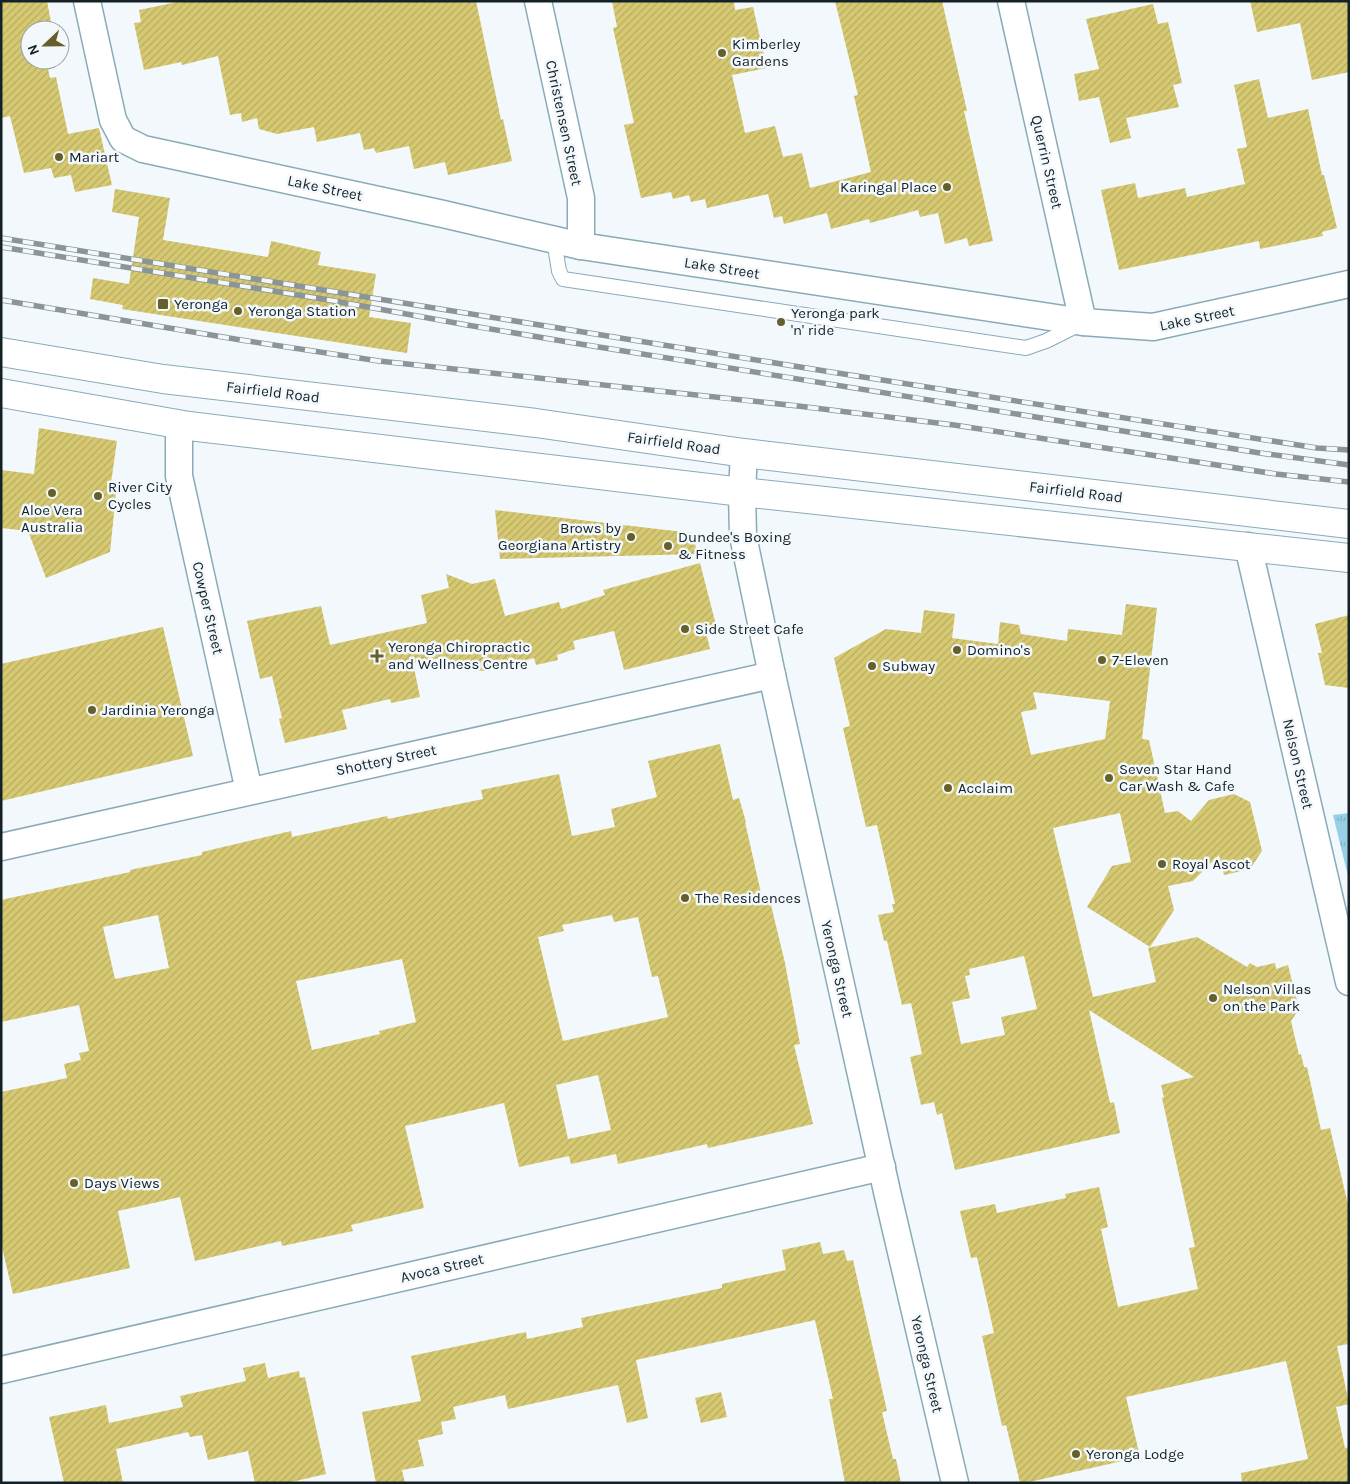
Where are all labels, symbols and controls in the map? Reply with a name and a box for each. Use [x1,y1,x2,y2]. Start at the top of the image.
north arrow [20,20,70,70]
place label: Kimberley Gardens [732,35,801,70]
text: N [24,42,43,58]
marker: Kimberley Gardens [716,47,728,59]
street label: Christensen Street [542,59,586,188]
street label: Querrin Street [1027,113,1067,211]
place label: Mariart [69,148,120,166]
marker: Mariart [53,151,65,163]
street label: Lake Street [286,171,364,205]
place label: Karingal Place [840,178,937,196]
marker: Karingal Place [941,181,953,193]
street label: Lake Street [683,253,761,283]
place label: Yeronga [174,295,228,313]
marker: Yeronga [156,297,170,311]
street label: Lake Street [1158,301,1236,335]
place label: Yeronga Station [248,302,356,320]
place label: Yeronga park 'n' ride [791,304,880,339]
marker: Yeronga Station [232,305,244,317]
marker: Yeronga park 'n' ride [775,316,787,328]
street label: Fairfield Road [225,377,321,407]
street label: Fairfield Road [626,428,722,458]
street label: Fairfield Road [1028,477,1124,507]
place label: River City Cycles [108,478,172,513]
marker: Aloe Vera Australia [46,487,58,499]
marker: River City Cycles [92,490,104,502]
place label: Aloe Vera Australia [21,501,83,536]
place label: Brows by Georgiana Artistry [498,519,621,554]
place label: Dundee's Boxing & Fitness [678,528,792,563]
marker: Brows by Georgiana Artistry [625,531,637,543]
marker: Dundee's Boxing & Fitness [662,540,674,552]
street label: Cowper Street [189,560,228,657]
place label: Side Street Cafe [695,620,804,638]
marker: Side Street Cafe [679,623,691,635]
place label: Yeronga Chiropractic and Wellness Centre [388,638,530,673]
place label: Domino's [967,641,1031,659]
marker: Domino's [951,644,963,656]
marker: Yeronga Chiropractic and Wellness Centre [370,649,384,663]
place label: 7-Eleven [1112,651,1169,669]
marker: 7-Eleven [1096,654,1108,666]
place label: Subway [882,657,935,675]
marker: Subway [866,660,878,672]
place label: Jardinia Yeronga [102,701,215,719]
marker: Jardinia Yeronga [86,704,98,716]
street label: Nelson Street [1279,717,1317,811]
street label: Shottery Street [334,740,438,779]
place label: Seven Star Hand Car Wash & Cafe [1119,760,1235,795]
marker: Seven Star Hand Car Wash & Cafe [1103,772,1115,784]
place label: Acclaim [958,779,1013,797]
marker: Acclaim [942,782,954,794]
place label: Royal Ascot [1172,855,1251,873]
marker: Royal Ascot [1156,858,1168,870]
place label: The Residences [695,889,801,907]
marker: The Residences [679,892,691,904]
street label: Yeronga Street [817,919,857,1020]
place label: Nelson Villas on the Park [1223,980,1311,1015]
marker: Nelson Villas on the Park [1207,992,1219,1004]
place label: Days Views [84,1174,160,1192]
marker: Days Views [68,1177,80,1189]
street label: Avoca Street [399,1250,486,1286]
street label: Yeronga Street [907,1314,947,1415]
place label: Yeronga Lodge [1086,1445,1184,1463]
marker: Yeronga Lodge [1070,1448,1082,1460]

